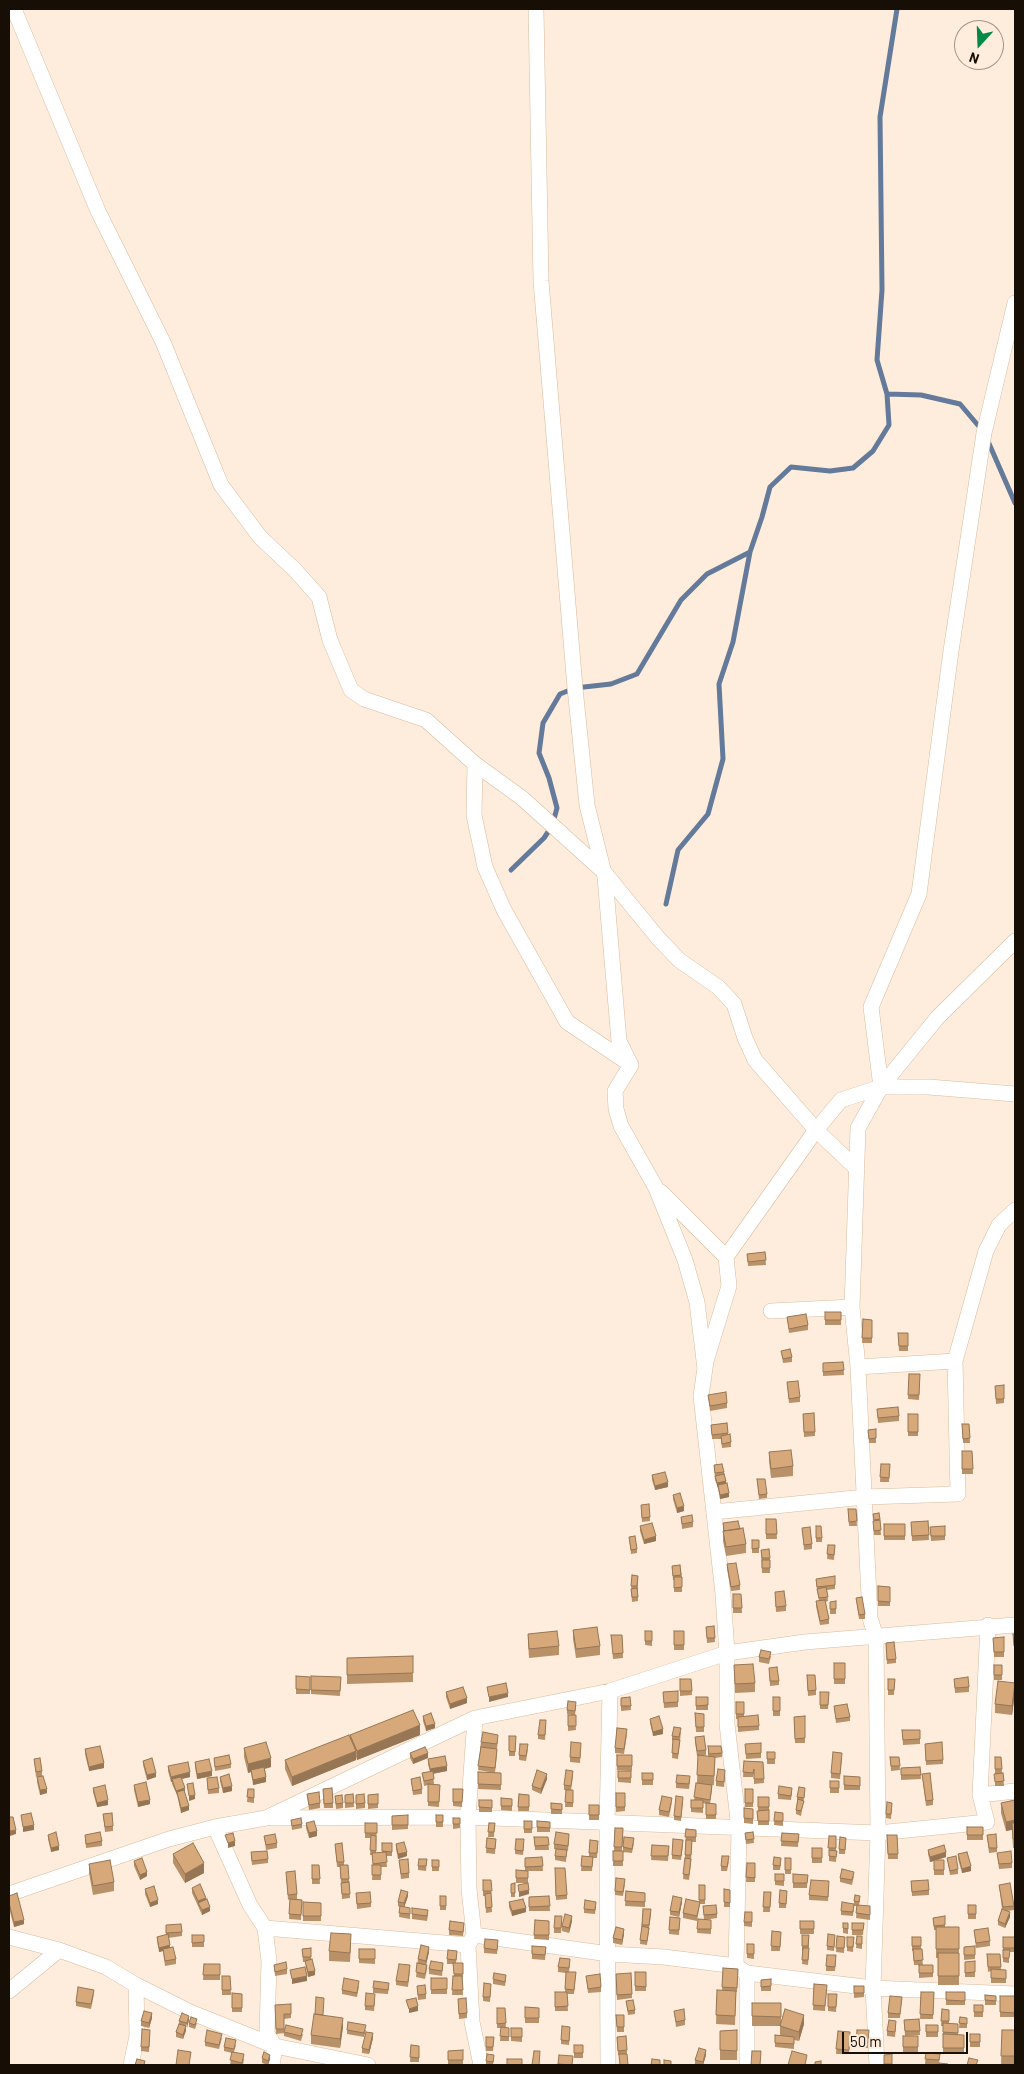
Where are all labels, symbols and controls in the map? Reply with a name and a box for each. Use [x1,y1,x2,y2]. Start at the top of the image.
north arrow [954,20,1004,70]
text: N [967,49,981,68]
scale bar [844,2022,970,2054]
text: 50 m [850,2032,882,2050]

